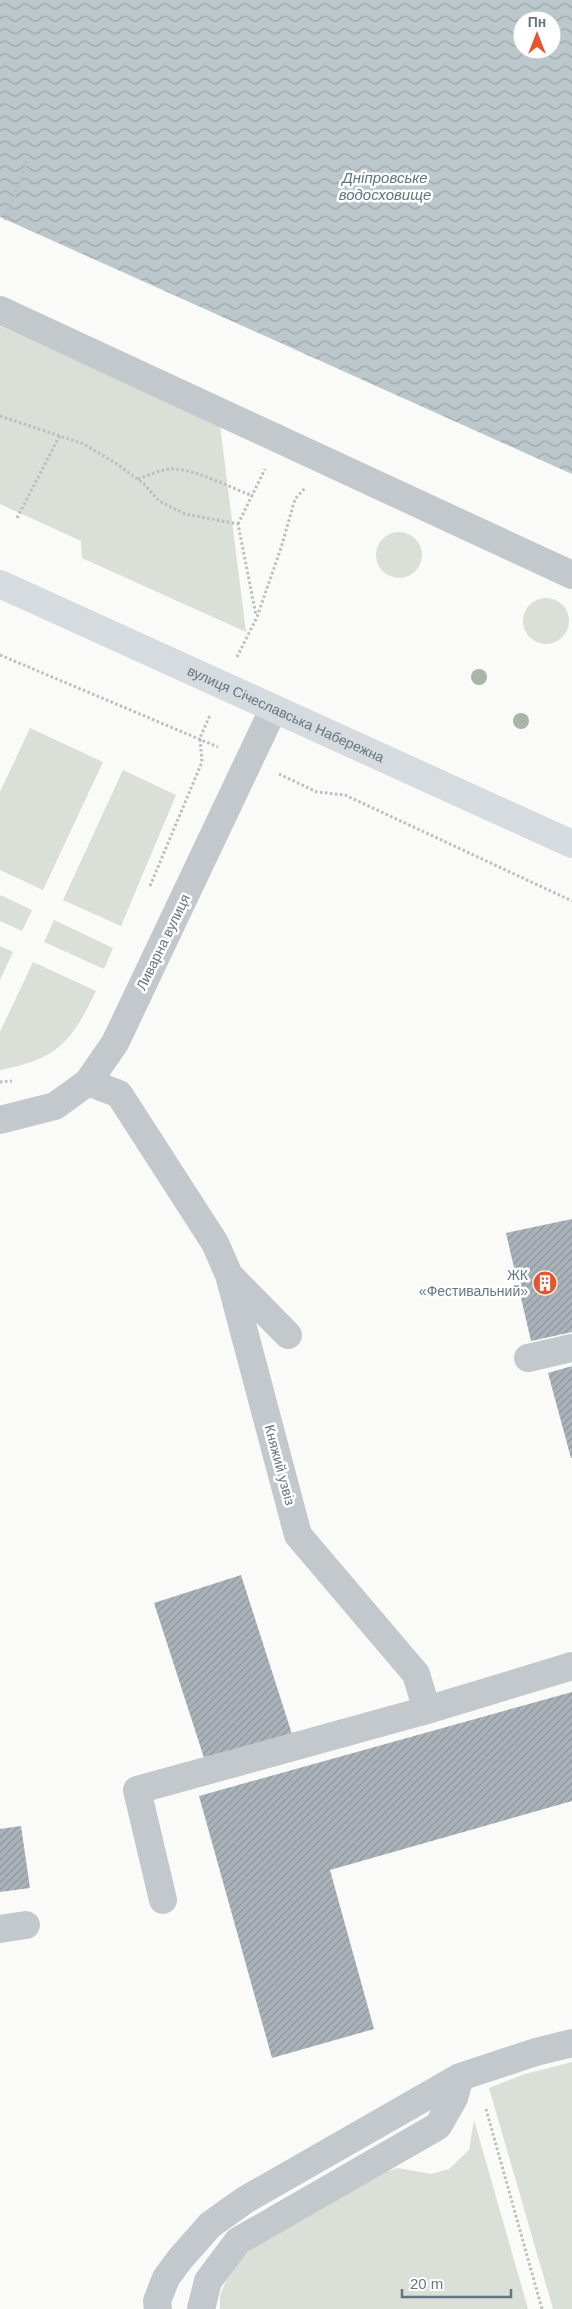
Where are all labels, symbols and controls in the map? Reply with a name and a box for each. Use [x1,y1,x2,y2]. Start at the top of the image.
north arrow [512,10,562,60]
text: Пн [528,14,546,30]
water label: Дніпровське водосховище [339,169,431,203]
street label: вулиця Січеславська Набережна [185,662,387,766]
street label: Ливарна вулиця [133,891,193,993]
place label: ЖК «Фестивальний» [419,1267,529,1299]
building icon: ЖК «Фестивальний» [532,1270,558,1296]
street label: Княжий узвіз [262,1423,298,1507]
scale bar [402,2266,511,2298]
text: 20 m [410,2275,443,2292]

